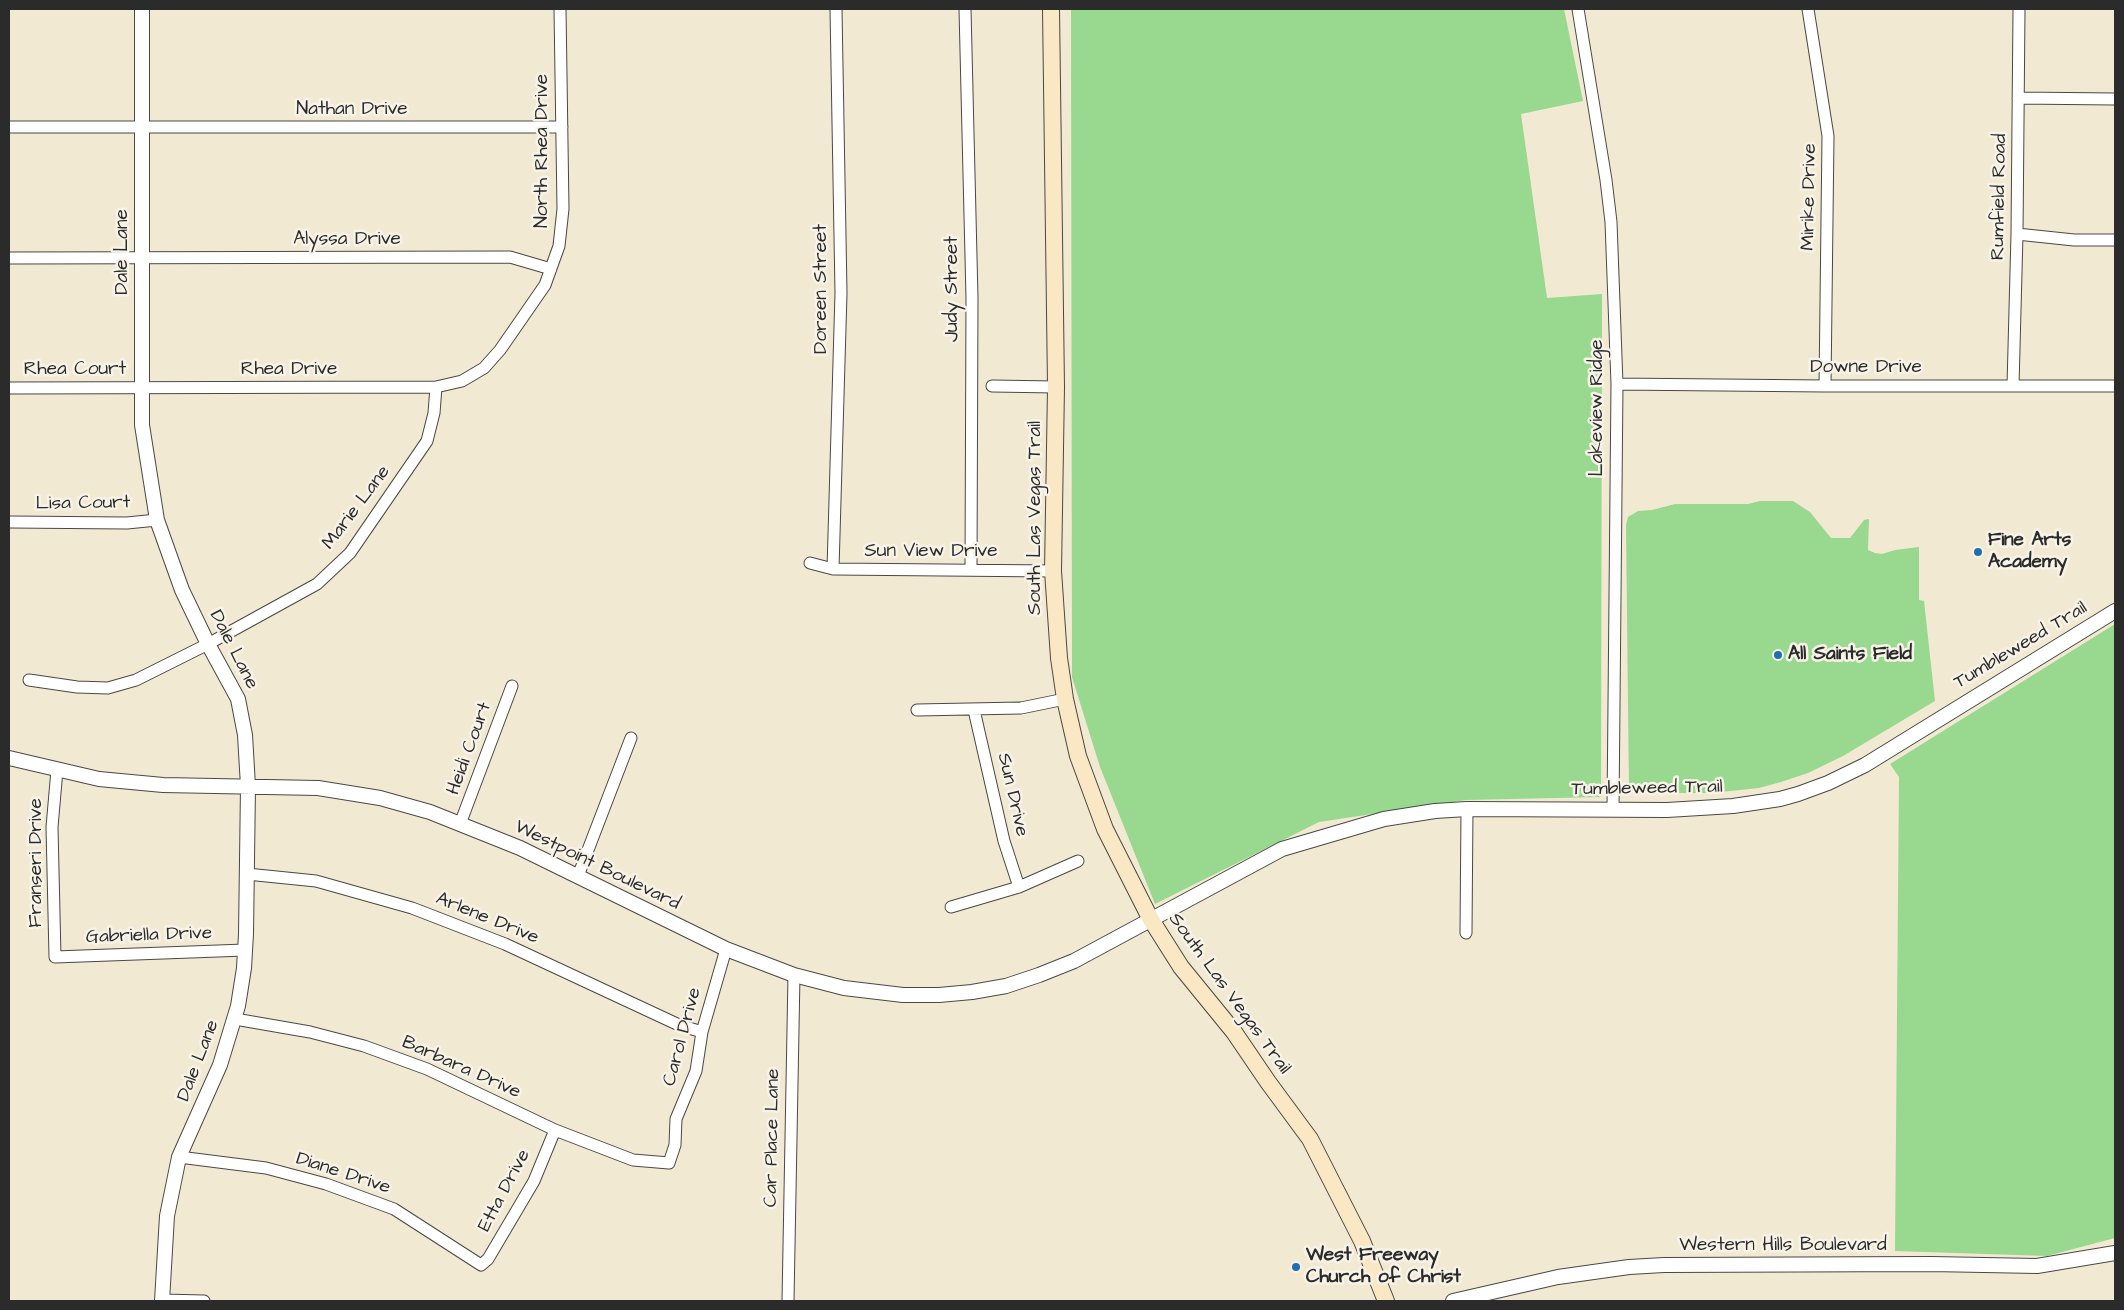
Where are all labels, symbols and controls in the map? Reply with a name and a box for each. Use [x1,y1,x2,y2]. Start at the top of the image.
street label: North Rhea Drive [532,74,554,228]
street label: Nathan Drive [296,99,408,121]
street label: Rumfield Road [1987,134,2013,260]
street label: Mirike Drive [1798,143,1822,251]
street label: Dale Lane [112,209,134,295]
street label: Doreen Street [811,224,833,354]
street label: Alyssa Drive [293,229,401,251]
street label: Judy Street [942,236,964,342]
street label: Lakeview Ridge [1587,340,1609,476]
street label: Downe Drive [1810,357,1922,379]
street label: Rhea Court [24,359,126,381]
street label: Rhea Drive [241,359,337,381]
street label: South Las Vegas Trail [1025,421,1047,615]
street label: Marie Lane [318,462,396,554]
street label: Lisa Court [35,492,131,516]
place label: Fine Arts Academy [1988,530,2071,574]
street label: Sun View Drive [865,541,997,563]
marker: Fine Arts Academy [1972,546,1984,558]
street label: Tumbleweed Trail [1950,597,2092,695]
street label: Dale Lane [203,607,263,693]
place label: All Saints Field [1788,644,1912,666]
marker: All Saints Field [1772,649,1784,661]
street label: Heidi Court [443,700,497,798]
street label: Sun Drive [991,751,1033,839]
street label: Tumbleweed Trail [1571,776,1723,802]
street label: Franseri Drive [26,798,48,928]
street label: Westpoint Boulevard [511,816,683,916]
street label: Arlene Drive [432,888,542,950]
street label: South Las Vegas Trail [1163,909,1295,1079]
street label: Gabriella Drive [86,922,212,950]
street label: Carol Drive [659,985,707,1089]
street label: Dale Lane [173,1017,225,1105]
street label: Barbara Drive [398,1032,524,1104]
street label: Car Place Lane [760,1069,786,1207]
street label: Etta Drive [474,1146,536,1236]
street label: Diane Drive [293,1148,393,1200]
street label: Western Hills Boulevard [1679,1235,1887,1257]
place label: West Freeway Church of Christ [1306,1245,1461,1289]
marker: West Freeway Church of Christ [1290,1261,1302,1273]

